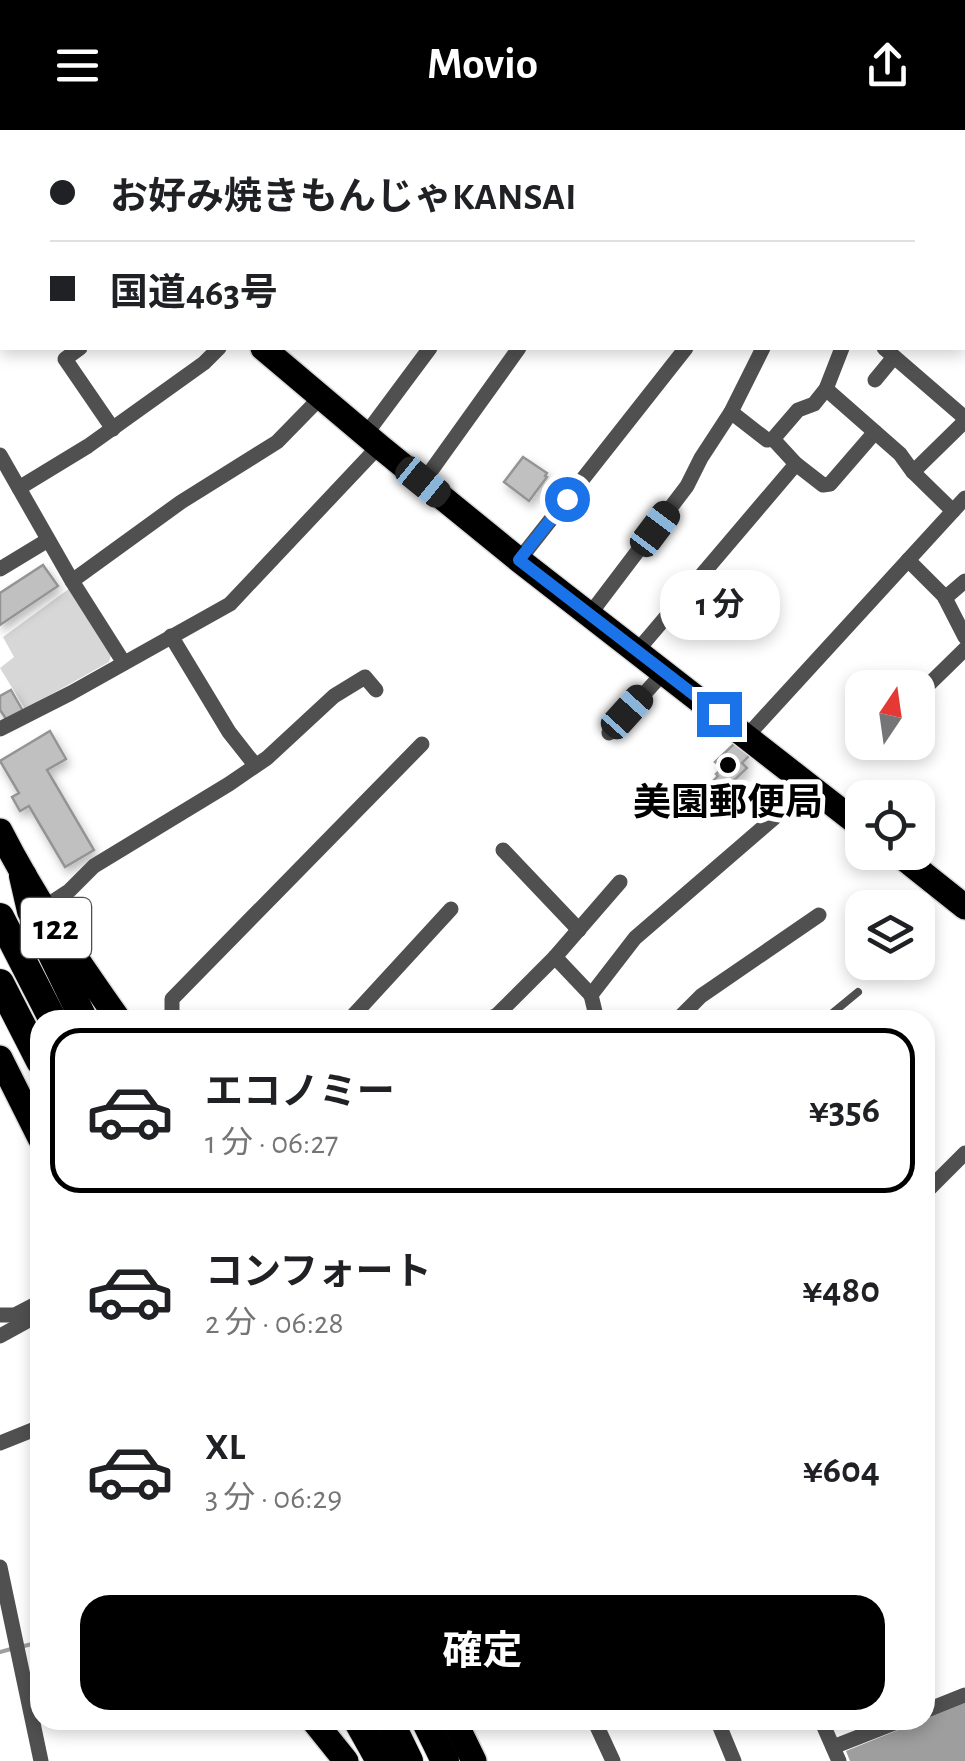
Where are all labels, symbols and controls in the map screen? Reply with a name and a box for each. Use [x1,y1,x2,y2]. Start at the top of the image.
icon: menu [50,38,105,93]
icon: share [860,38,915,93]
text: Movio [427,42,538,87]
text: お好み焼きもんじゃKANSAI [110,179,576,217]
text: 国道463号 [110,275,278,313]
car [390,451,456,513]
route start [545,477,590,522]
car [625,496,685,562]
callout: 1 分 [659,569,779,639]
text: 1 分 [696,589,744,621]
north arrow [845,670,935,760]
map controls [845,670,935,980]
car [596,680,658,744]
route end [697,692,742,737]
marker: 美園郵便局 [717,754,739,776]
button: locate [845,780,935,870]
place label: 美園郵便局 [633,782,823,823]
button: layers [845,890,935,980]
road number: 122 [21,898,91,958]
icon: car [85,1066,175,1156]
text: エコノミー [205,1074,395,1112]
text: ¥356 [809,1092,880,1130]
text: 1 分 · 06:27 [205,1127,338,1159]
icon: car [85,1246,175,1336]
text: コンフォート [205,1254,432,1292]
text: ¥480 [802,1272,880,1310]
text: 2 分 · 06:28 [205,1307,344,1339]
icon: car [85,1426,175,1516]
text: XL [205,1429,245,1467]
text: ¥604 [803,1452,880,1490]
text: 3 分 · 06:29 [205,1482,342,1514]
button: 確定 [80,1595,885,1710]

